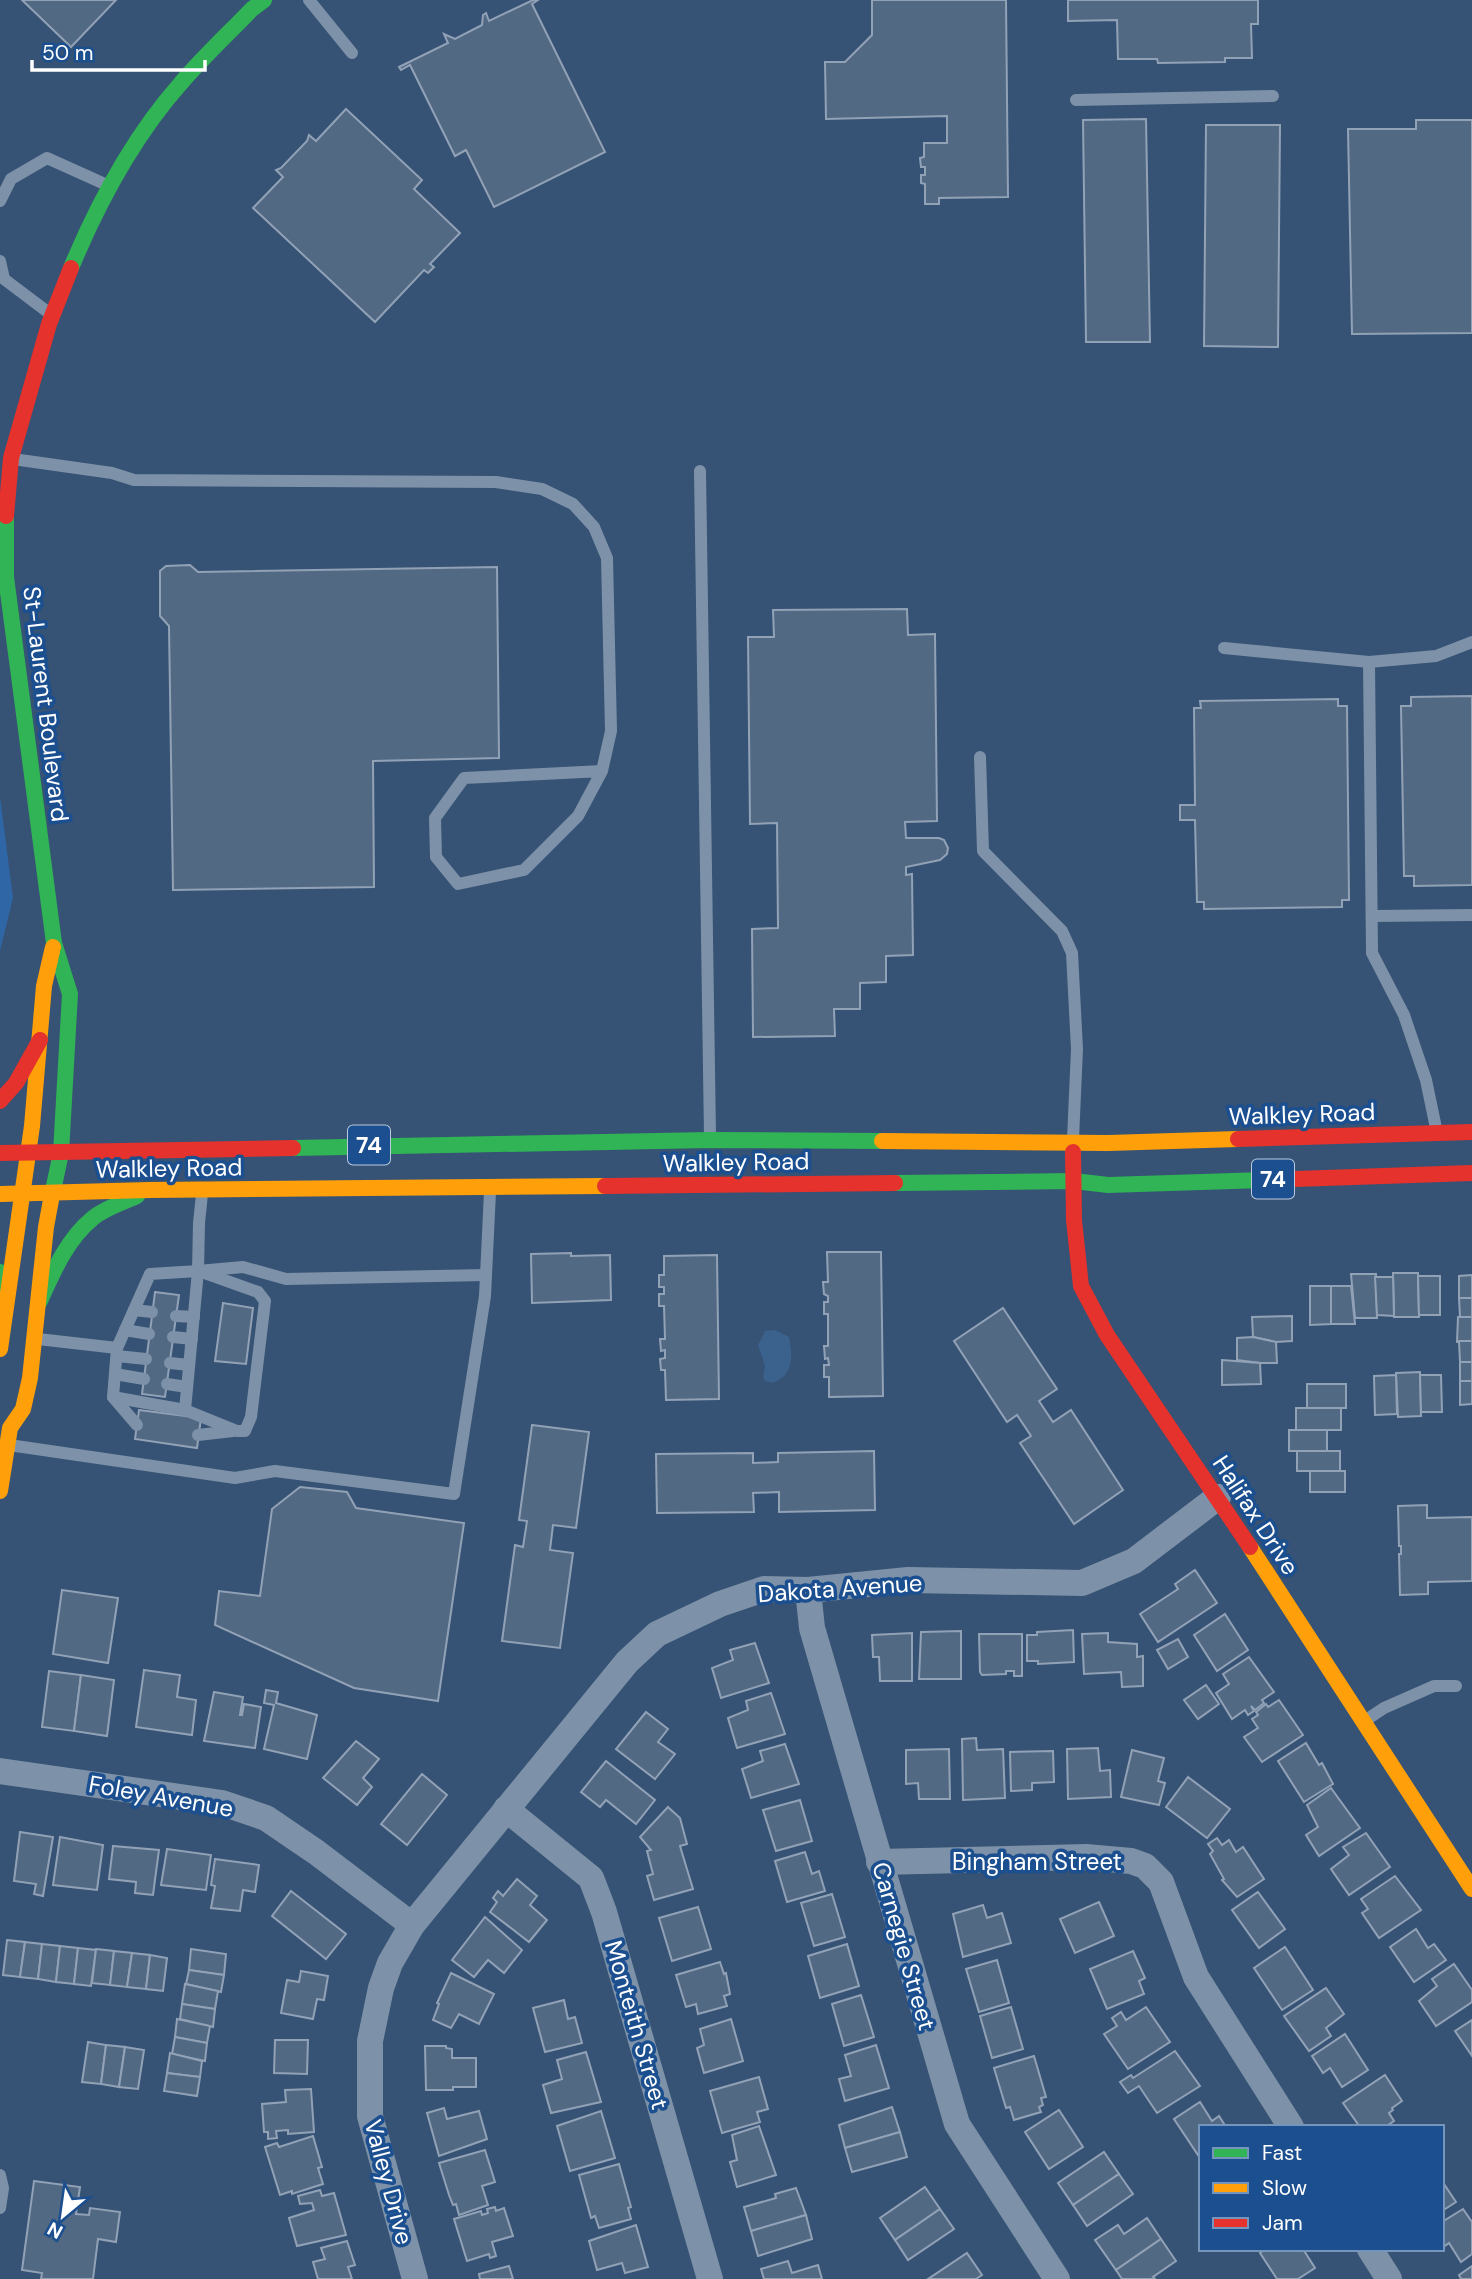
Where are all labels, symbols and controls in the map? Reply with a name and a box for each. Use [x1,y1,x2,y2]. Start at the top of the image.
scale bar [32,28,205,72]
text: 50 m [42,39,93,67]
street label: St-Laurent Boulevard [16,585,76,823]
street label: Walkley Road [1228,1096,1376,1132]
road number: 74 [348,1126,390,1164]
street label: Walkley Road [662,1145,810,1179]
street label: Walkley Road [95,1151,243,1185]
road number: 74 [1252,1160,1294,1198]
street label: Halifax Drive [1206,1449,1306,1581]
street label: Dakota Avenue [757,1567,923,1609]
street label: Foley Avenue [86,1768,236,1824]
street label: Bingham Street [952,1846,1122,1877]
street label: Carnegie Street [865,1858,943,2034]
street label: Monteith Street [598,1937,676,2113]
street label: Valley Drive [357,2116,421,2248]
legend [1199,2125,1444,2251]
text: Fast [1262,2139,1302,2167]
text: Slow [1262,2174,1307,2202]
north arrow [28,2181,98,2251]
text: Jam [1262,2209,1303,2237]
text: N [43,2216,67,2245]

